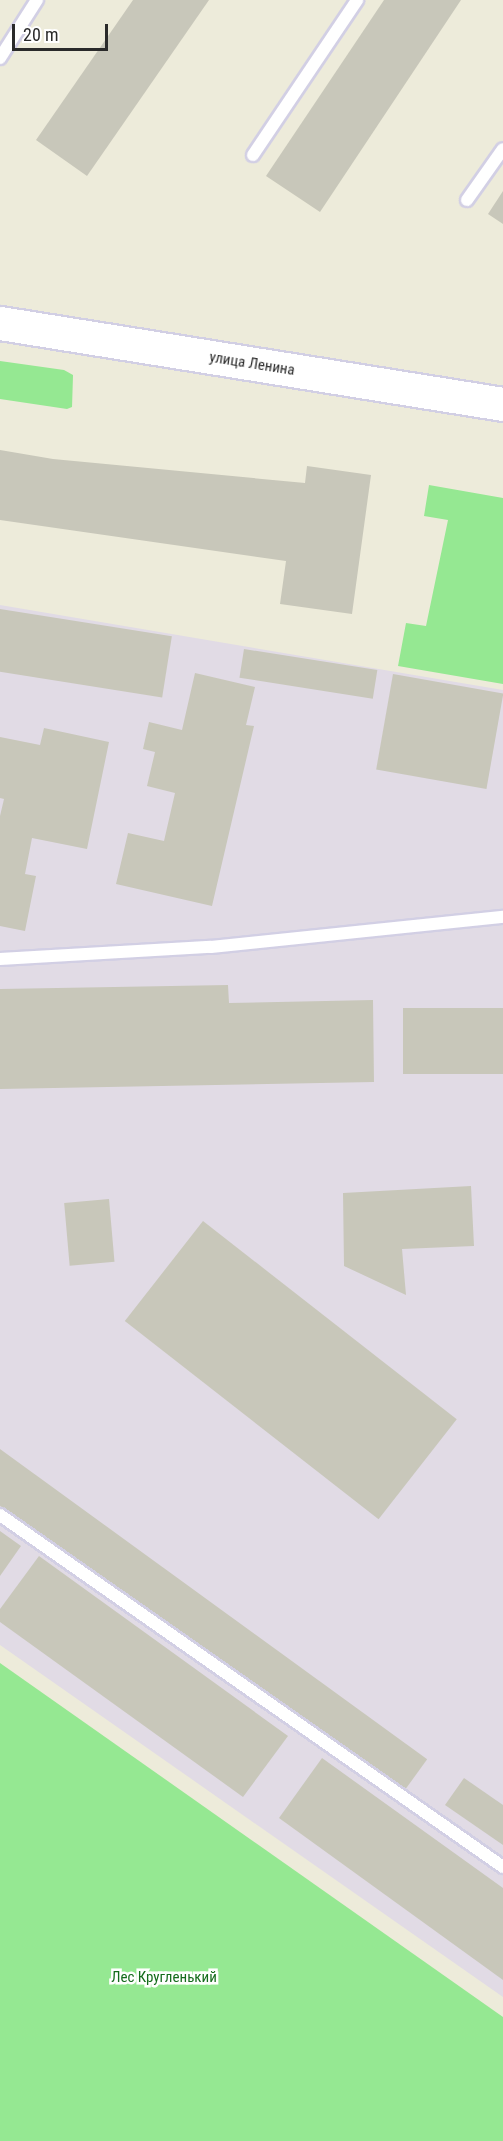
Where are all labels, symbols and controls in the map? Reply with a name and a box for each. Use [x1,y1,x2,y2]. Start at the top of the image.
scale bar [15,12,111,50]
text: 20 m [23,24,58,45]
street label: улица Ленина [208,348,296,380]
park label: Лес Кругленький [111,1969,217,1987]

